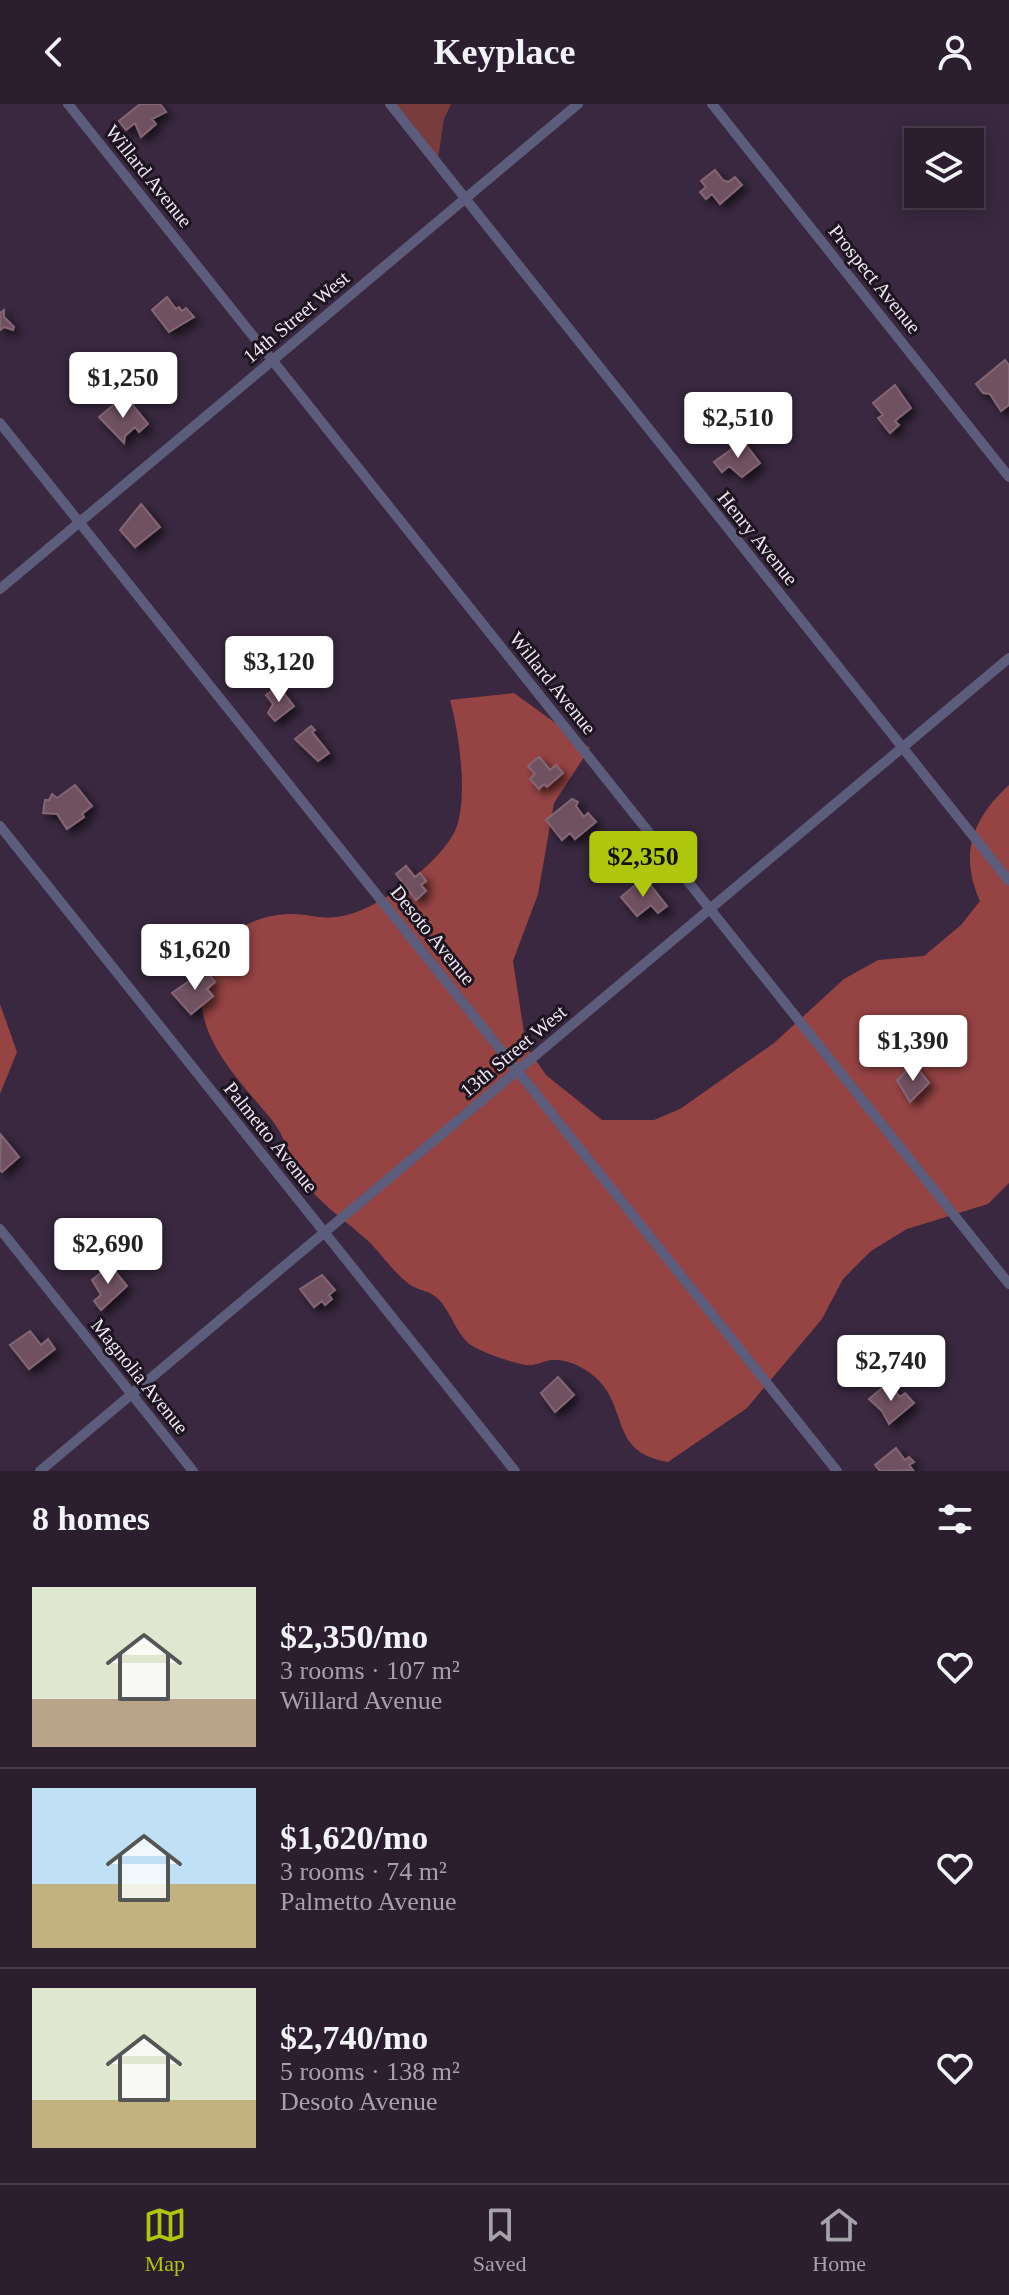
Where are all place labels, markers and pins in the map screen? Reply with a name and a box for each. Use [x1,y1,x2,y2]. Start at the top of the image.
pin: $1,250 [58,352,188,420]
pin: $2,510 [673,392,803,460]
pin: $3,120 [214,636,344,704]
pin: $2,350 [578,831,708,899]
pin: $1,620 [130,924,260,992]
pin: $1,390 [848,1015,978,1083]
pin: $2,690 [43,1218,173,1286]
pin: $2,740 [826,1335,956,1403]

